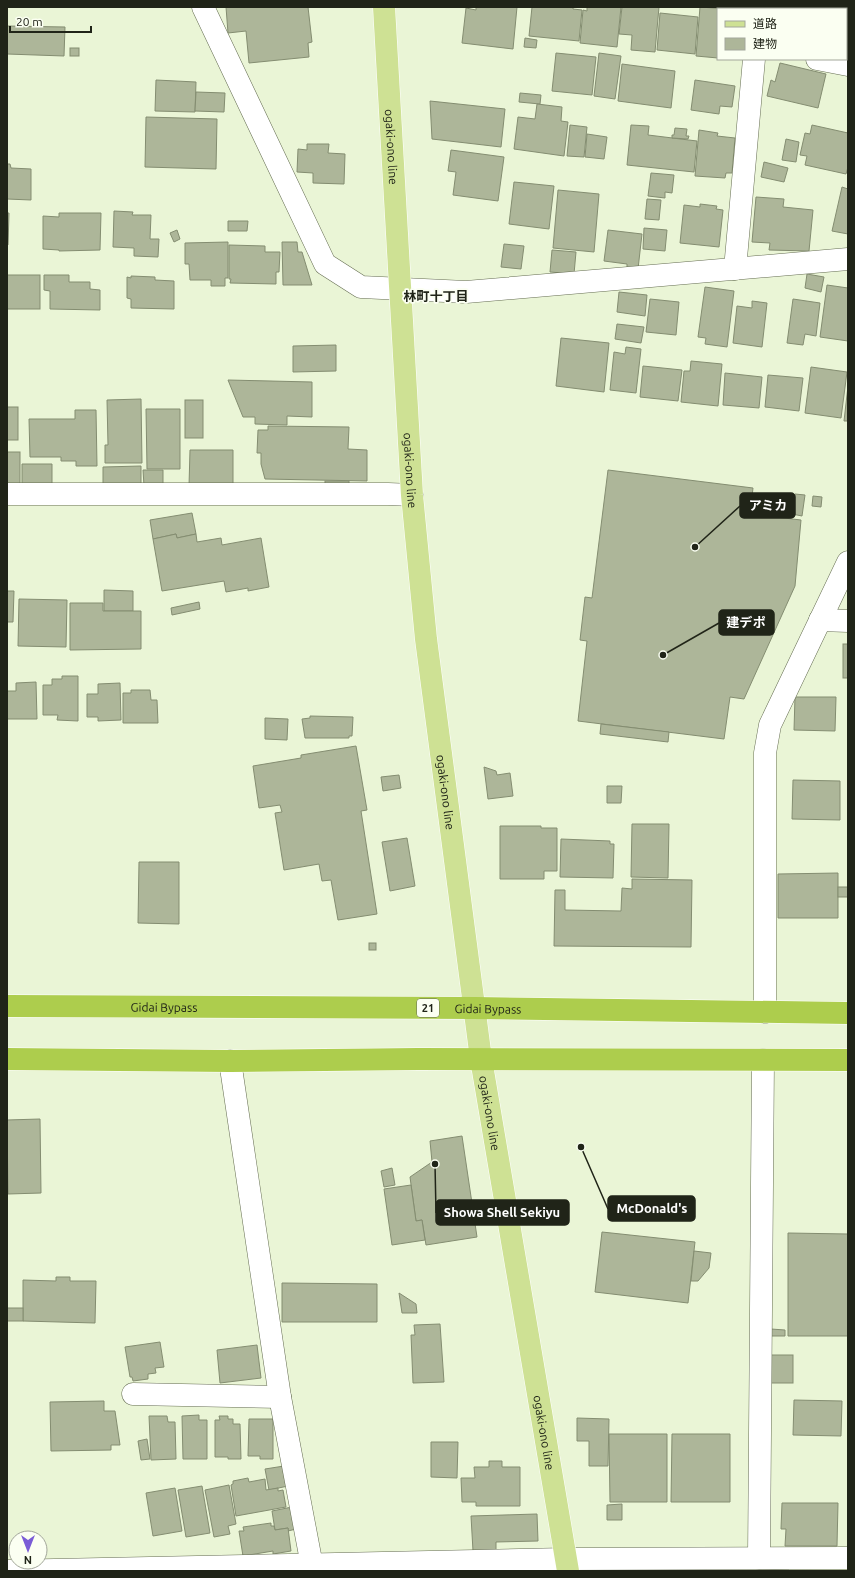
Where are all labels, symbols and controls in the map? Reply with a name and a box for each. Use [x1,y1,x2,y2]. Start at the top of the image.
scale bar [10,8,91,34]
legend [717,8,847,60]
text: 20 m [16,15,43,28]
text: 道路 [753,17,777,30]
text: 建物 [753,37,777,50]
street label: ogaki-ono line [383,109,401,185]
district label: 林町十丁目 [403,289,469,303]
street label: ogaki-ono line [402,432,420,509]
callout: アミカ [740,493,795,518]
text: アミカ [749,498,787,512]
callout: 建デポ [719,610,774,635]
text: 建デポ [726,615,766,629]
street label: ogaki-ono line [435,754,457,831]
road number: 21 [417,999,439,1017]
street label: Gidai Bypass [131,1000,197,1013]
street label: Gidai Bypass [455,1001,521,1015]
street label: ogaki-ono line [477,1075,503,1152]
callout: McDonald's [608,1196,695,1221]
callout: Showa Shell Sekiyu [436,1200,569,1225]
text: McDonald's [617,1201,687,1215]
text: Showa Shell Sekiyu [444,1205,560,1219]
street label: ogaki-ono line [532,1394,557,1471]
north arrow [8,1530,48,1570]
text: N [24,1554,32,1566]

